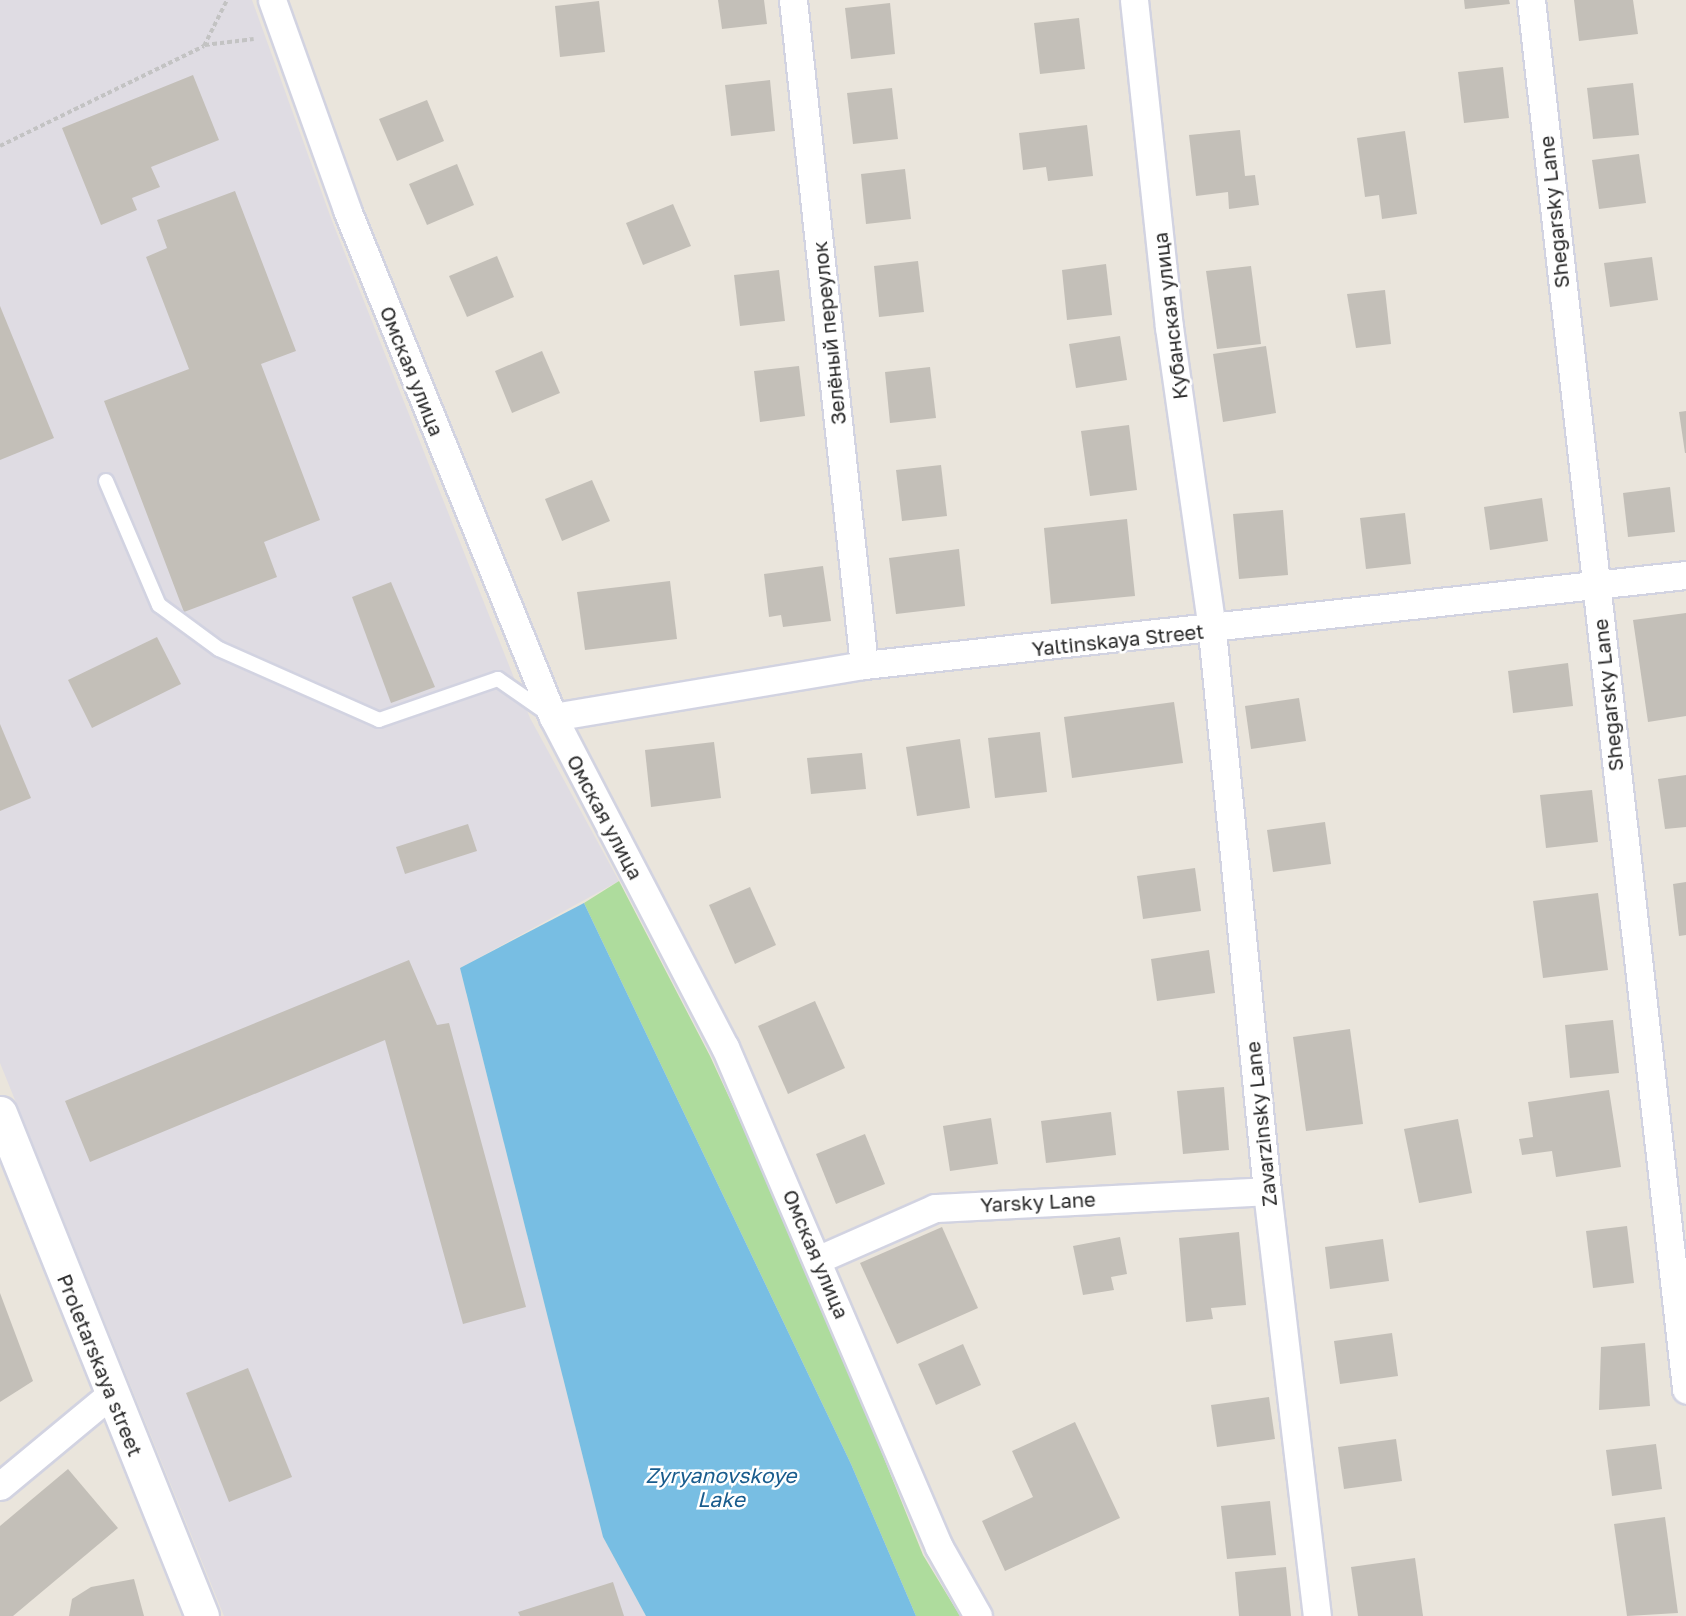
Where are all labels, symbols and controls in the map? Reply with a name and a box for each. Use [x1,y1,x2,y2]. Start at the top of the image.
street label: Shegarsky Lane [1534,135,1574,289]
street label: Кубанская улица [1148,231,1192,401]
street label: Зелёный переулок [807,240,851,426]
street label: Омская улица [375,303,449,439]
street label: Shegarsky Lane [1588,618,1628,772]
street label: Yaltinskaya Street [1031,619,1205,661]
street label: Омская улица [562,751,648,883]
street label: Zavarzinsky Lane [1240,1040,1282,1208]
street label: Омская улица [778,1186,854,1322]
street label: Yarsky Lane [980,1187,1096,1217]
street label: Proletarskaya street [52,1270,148,1460]
water label: Zyryanovskoye Lake [646,1462,796,1512]

